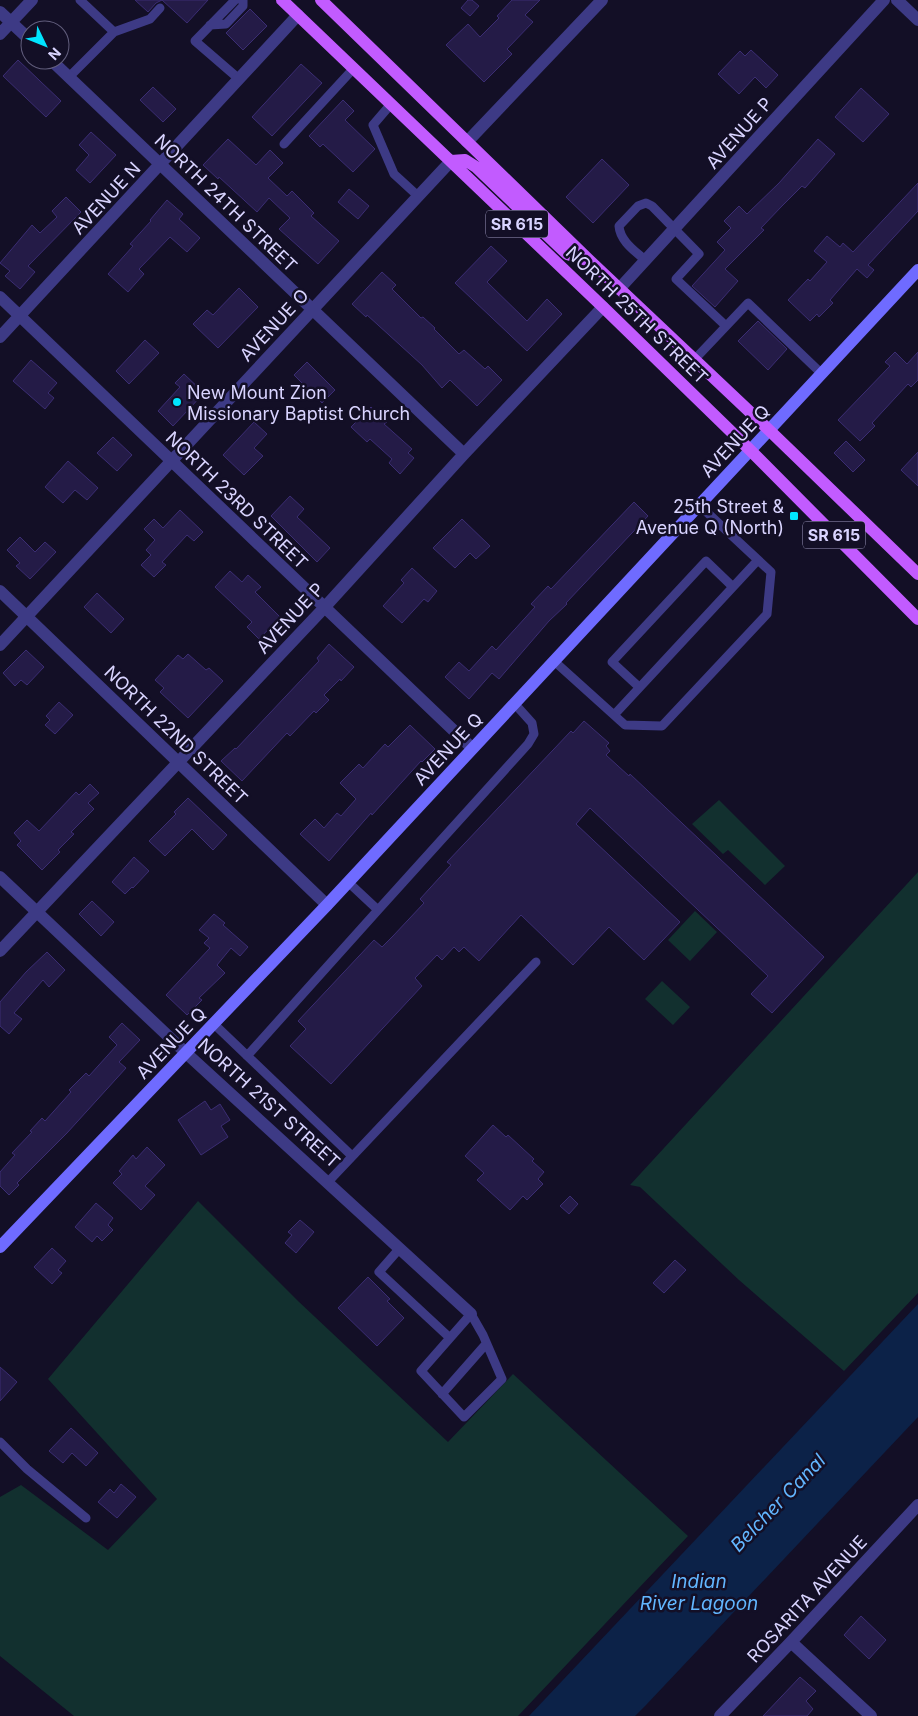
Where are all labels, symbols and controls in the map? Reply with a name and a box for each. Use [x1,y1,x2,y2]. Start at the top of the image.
north arrow [20,20,70,70]
text: N [45,45,65,64]
street label: AVENUE P [701,93,777,173]
street label: NORTH 24TH STREET [151,130,301,276]
street label: AVENUE N [67,158,145,238]
road number: SR 615 [486,210,548,238]
street label: NORTH 25TH STREET [562,242,712,388]
street label: AVENUE O [235,285,313,365]
place label: New Mount Zion Missionary Baptist Church [187,382,410,424]
marker: New Mount Zion Missionary Baptist Church [171,396,183,408]
street label: AVENUE Q [696,401,774,481]
street label: NORTH 23RD STREET [162,427,312,573]
place label: 25th Street & Avenue Q (North) [636,496,784,538]
marker: 25th Street & Avenue Q (North) [788,510,800,522]
road number: SR 615 [803,522,865,548]
street label: AVENUE P [252,578,328,658]
street label: NORTH 22ND STREET [100,661,252,809]
street label: AVENUE Q [409,709,487,789]
street label: AVENUE Q [132,1003,210,1083]
street label: NORTH 21ST STREET [194,1034,344,1172]
water label: Belcher Canal [726,1449,830,1557]
street label: ROSARITA AVENUE [743,1531,871,1667]
water label: Indian River Lagoon [640,1570,758,1615]

